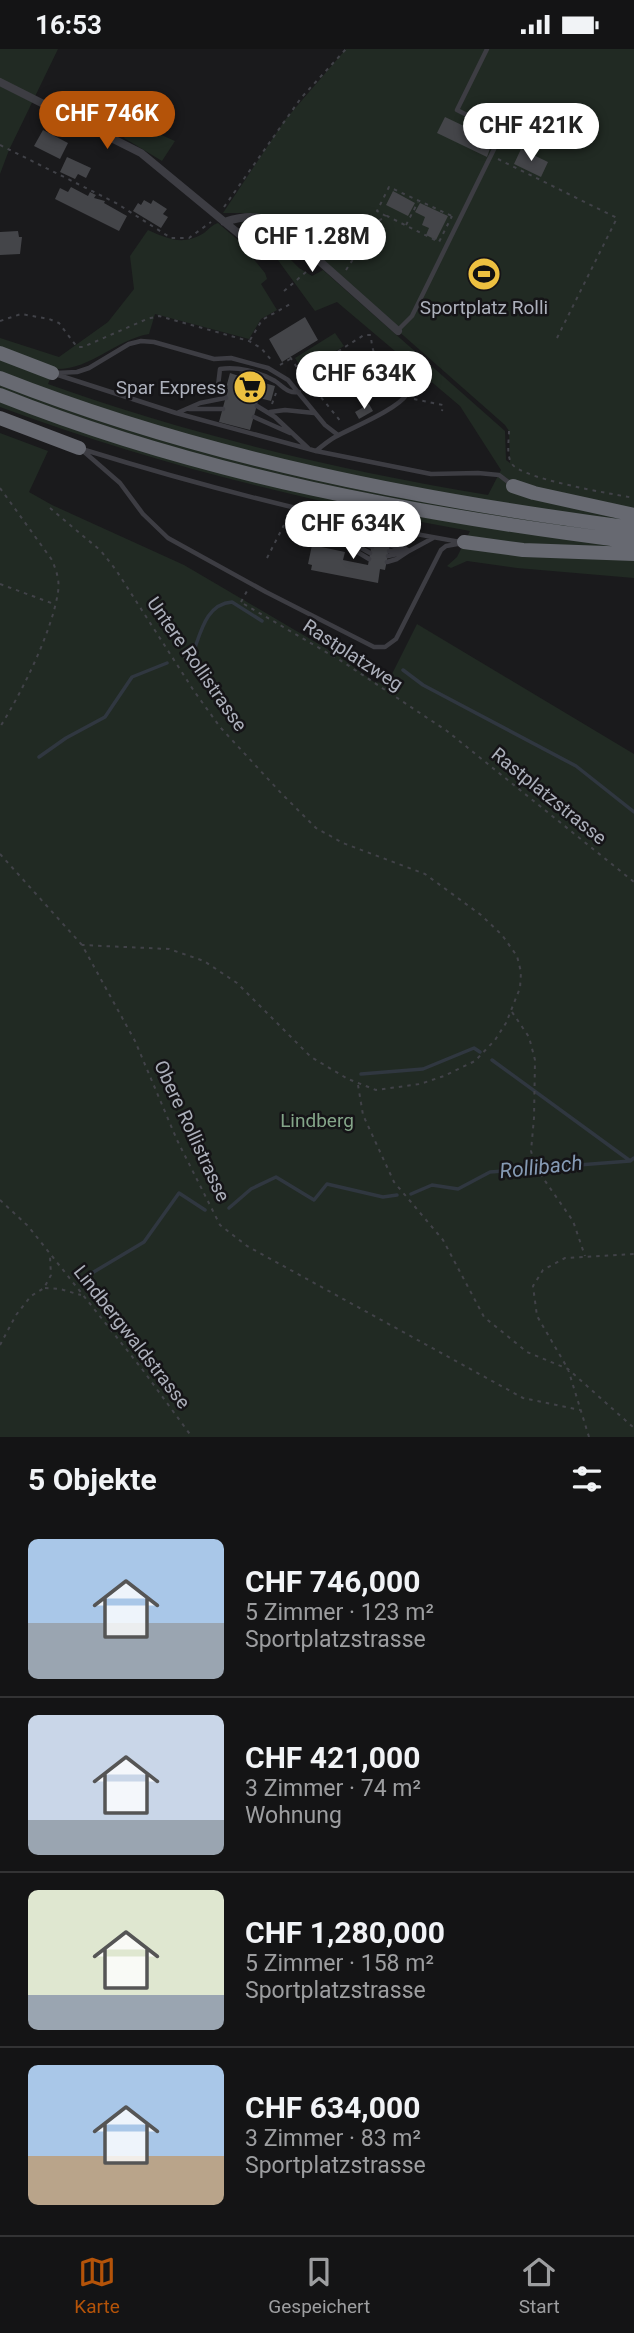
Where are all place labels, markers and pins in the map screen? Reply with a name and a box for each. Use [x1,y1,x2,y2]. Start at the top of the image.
pin: CHF 746K [35,91,179,151]
pin: CHF 421K [459,103,603,163]
pin: CHF 1.28M [232,215,392,274]
sports icon: Sportplatz Rolli [465,255,503,293]
place label: Sportplatz Rolli [420,296,548,319]
pin: CHF 634K [292,351,436,411]
supermarket icon: Spar Express [231,368,269,406]
place label: Spar Express [116,376,226,399]
pin: CHF 634K [281,501,425,561]

